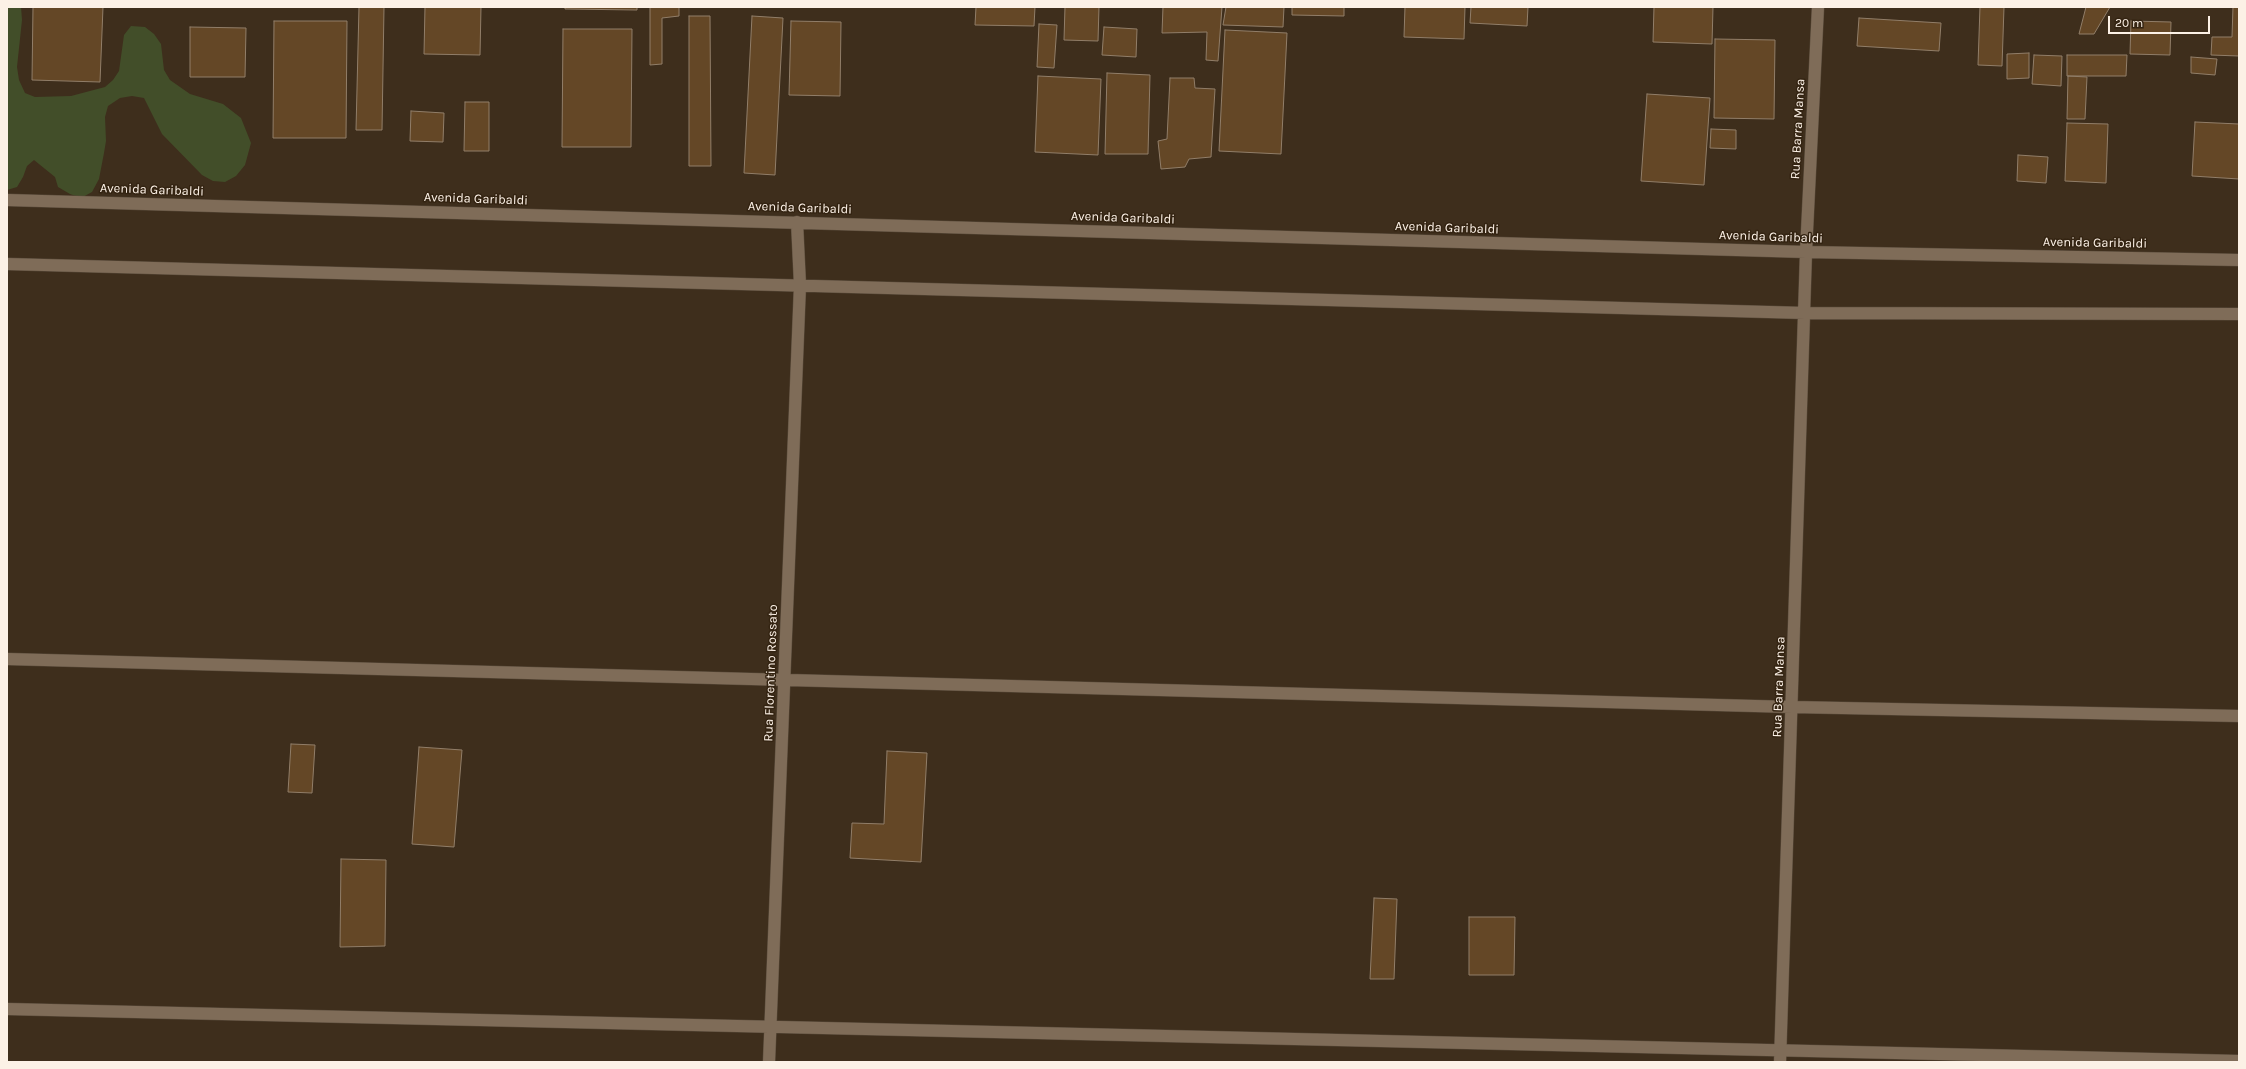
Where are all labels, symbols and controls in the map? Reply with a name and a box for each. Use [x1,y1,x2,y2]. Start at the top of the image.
scale bar [2110,8,2212,34]
text: 20 m [2115,16,2143,30]
street label: Rua Barra Mansa [1788,78,1808,180]
street label: Avenida Garibaldi [100,180,204,200]
street label: Avenida Garibaldi [424,189,528,209]
street label: Avenida Garibaldi [748,198,852,218]
street label: Avenida Garibaldi [1071,208,1175,228]
street label: Avenida Garibaldi [1395,218,1499,238]
street label: Avenida Garibaldi [1719,227,1823,247]
street label: Avenida Garibaldi [2043,234,2147,252]
street label: Rua Florentino Rossato [761,604,781,742]
street label: Rua Barra Mansa [1769,636,1789,738]

